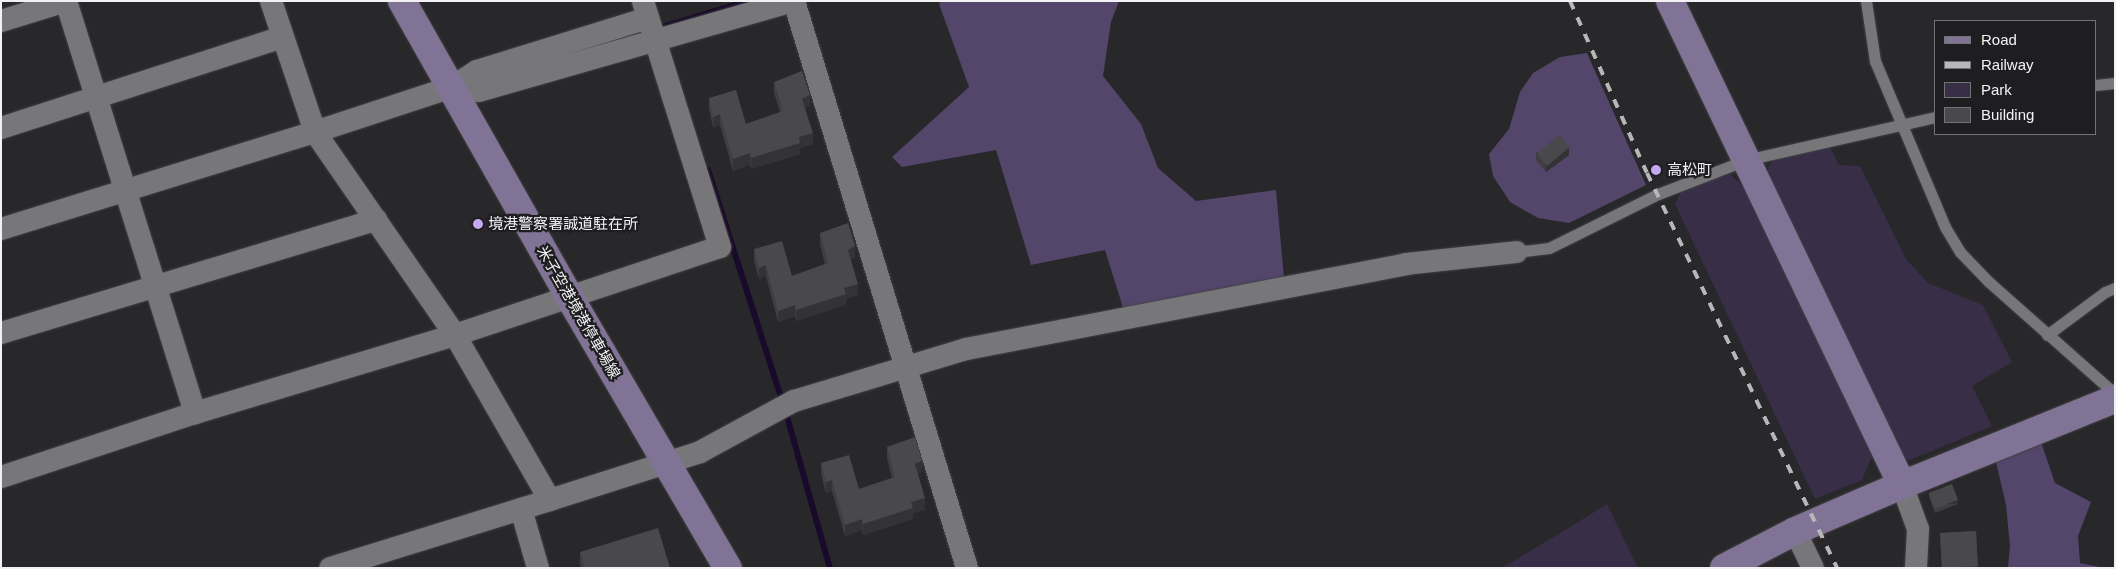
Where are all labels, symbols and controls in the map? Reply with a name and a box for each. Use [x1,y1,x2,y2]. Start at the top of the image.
legend [1934,20,2096,135]
text: Road [1981,31,2017,48]
text: Railway [1981,56,2034,73]
text: Park [1981,81,2012,98]
text: Building [1981,106,2034,123]
place label: 高松町 [1667,161,1712,179]
marker: 高松町 [1649,163,1663,177]
place label: 境港警察署誠道駐在所 [488,215,638,233]
marker: 境港警察署誠道駐在所 [472,218,484,230]
street label: 米子空港境港停車場線 [534,243,624,381]

